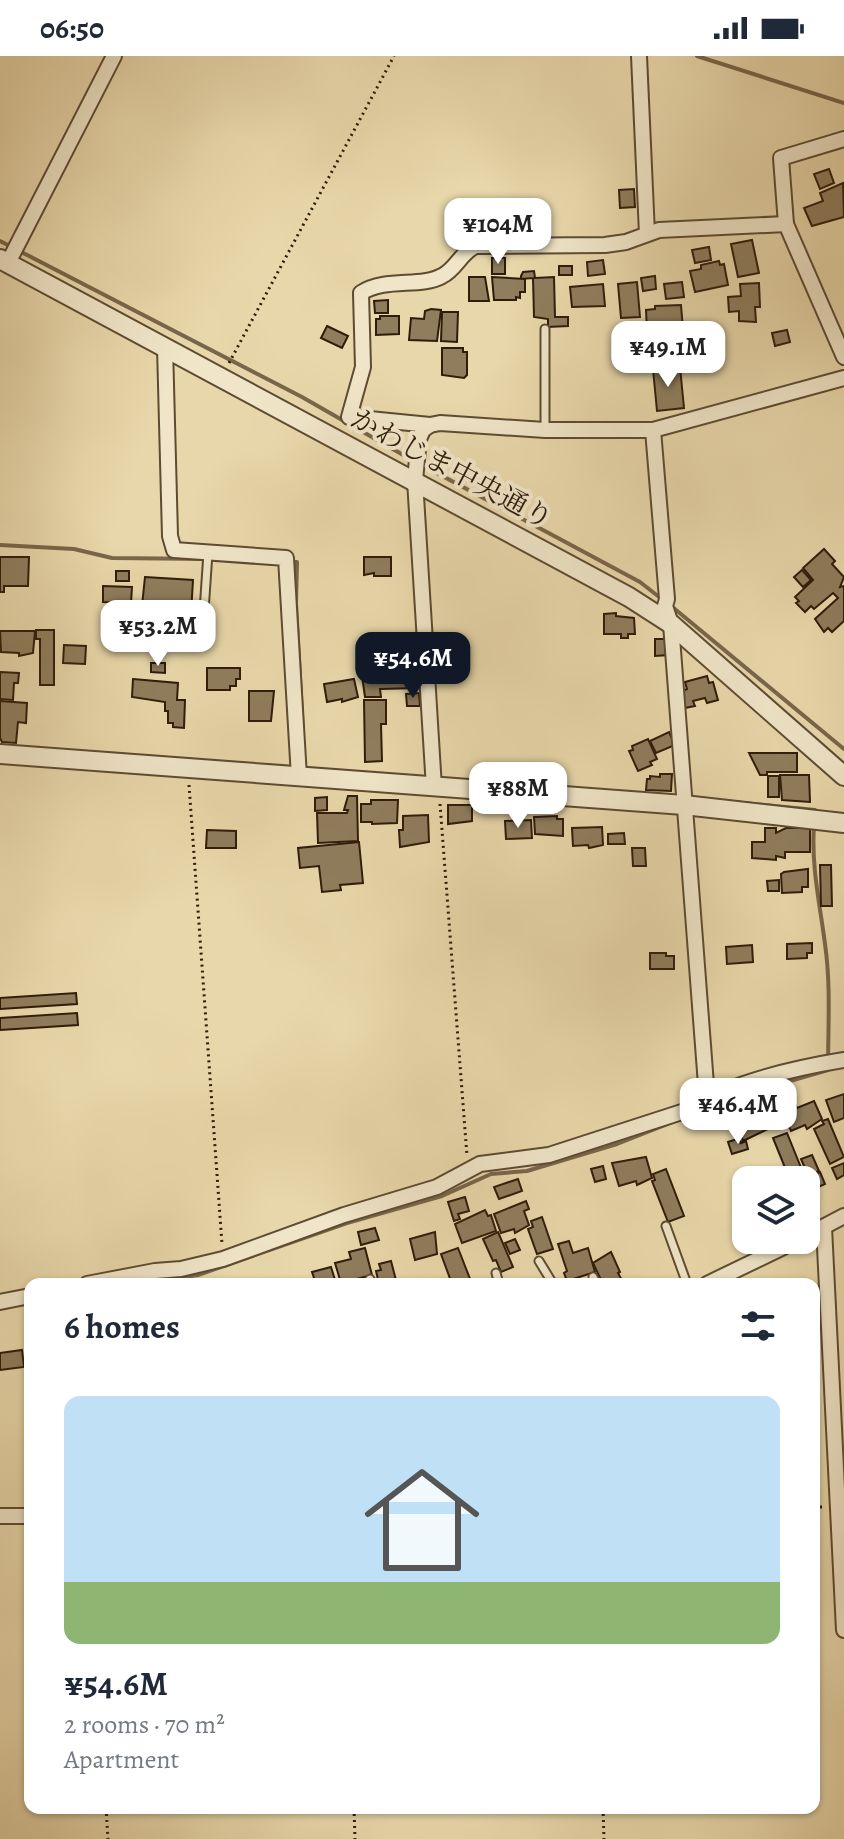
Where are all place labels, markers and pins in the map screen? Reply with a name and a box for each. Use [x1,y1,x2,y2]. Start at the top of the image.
pin: ¥104M [442,198,554,266]
pin: ¥49.1M [603,321,733,389]
pin: ¥53.2M [93,600,223,668]
pin: ¥54.6M [348,632,478,700]
pin: ¥88M [471,762,565,830]
pin: ¥46.4M [673,1078,803,1146]

